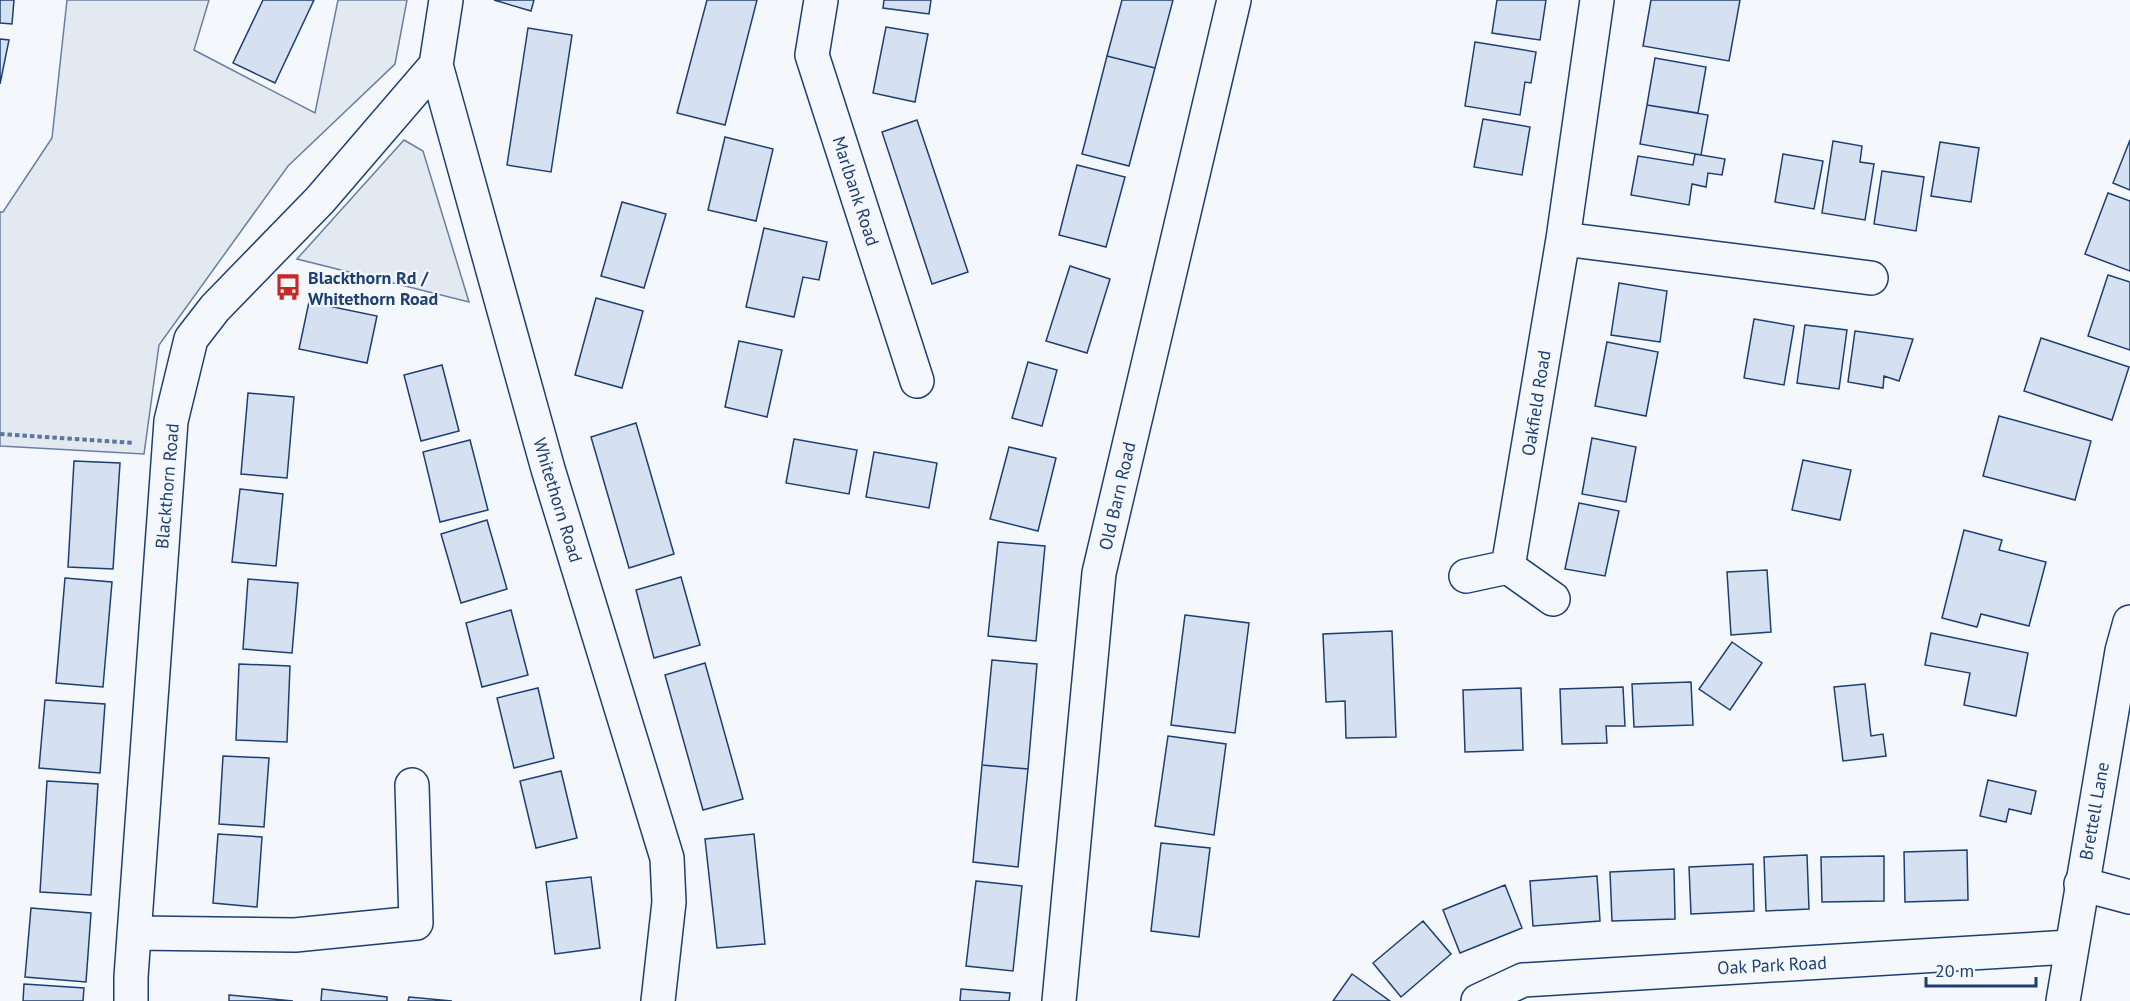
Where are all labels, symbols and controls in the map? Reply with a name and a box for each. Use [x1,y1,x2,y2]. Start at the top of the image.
street label: Marlbank Road [827,133,885,249]
place label: Blackthorn Rd / Whitethorn Road [308,266,438,310]
bus stop icon: Blackthorn Rd / Whitethorn Road [273,272,303,302]
street label: Oakfield Road [1516,349,1556,457]
street label: Blackthorn Road [150,422,184,550]
street label: Whitethorn Road [528,435,588,565]
street label: Old Barn Road [1093,440,1141,552]
street label: Brettell Lane [2074,760,2114,862]
scale bar [1926,950,2036,988]
street label: Oak Park Road [1717,951,1827,979]
text: 20 m [1935,959,1974,982]

